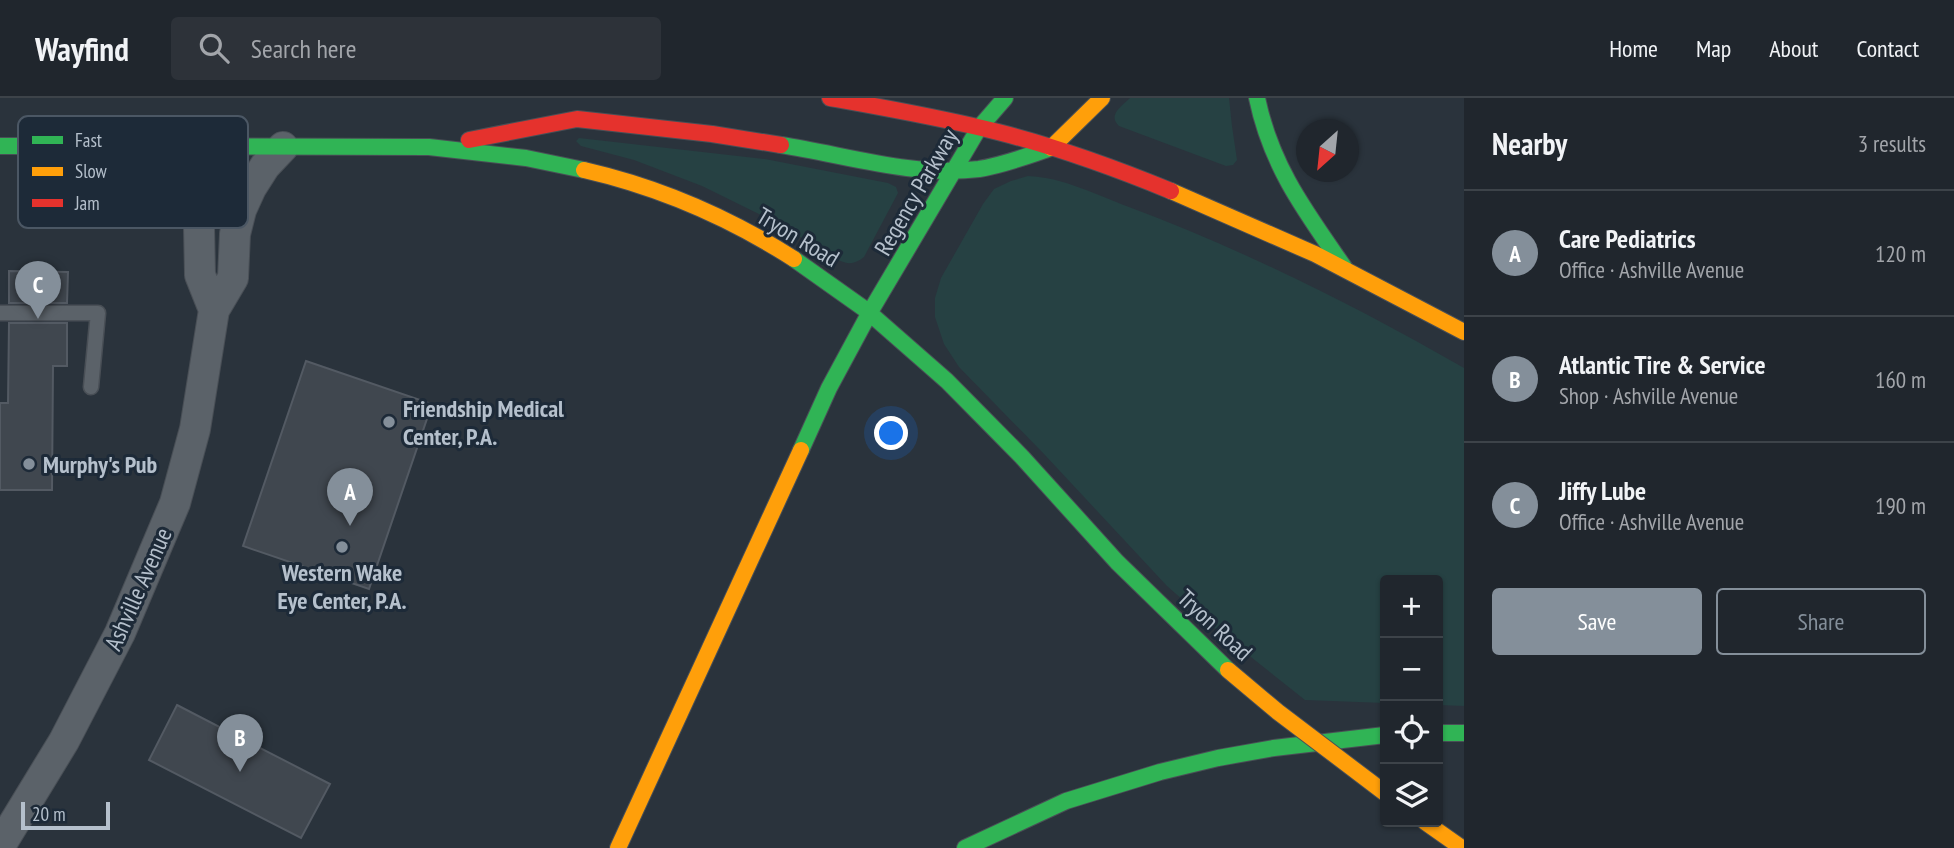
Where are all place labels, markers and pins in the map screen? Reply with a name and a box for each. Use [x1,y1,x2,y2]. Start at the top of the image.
pin: C [15,261,61,319]
place label: Friendship Medical Center, P.A. [403,393,564,452]
marker: Friendship Medical Center, P.A. [381,414,397,430]
place label: Murphy's Pub [43,449,157,480]
marker: Murphy's Pub [21,456,37,472]
pin: A [327,468,373,526]
marker: Western Wake Eye Center, P.A. [334,539,350,555]
place label: Western Wake Eye Center, P.A. [277,557,407,616]
pin: B [217,714,263,772]

